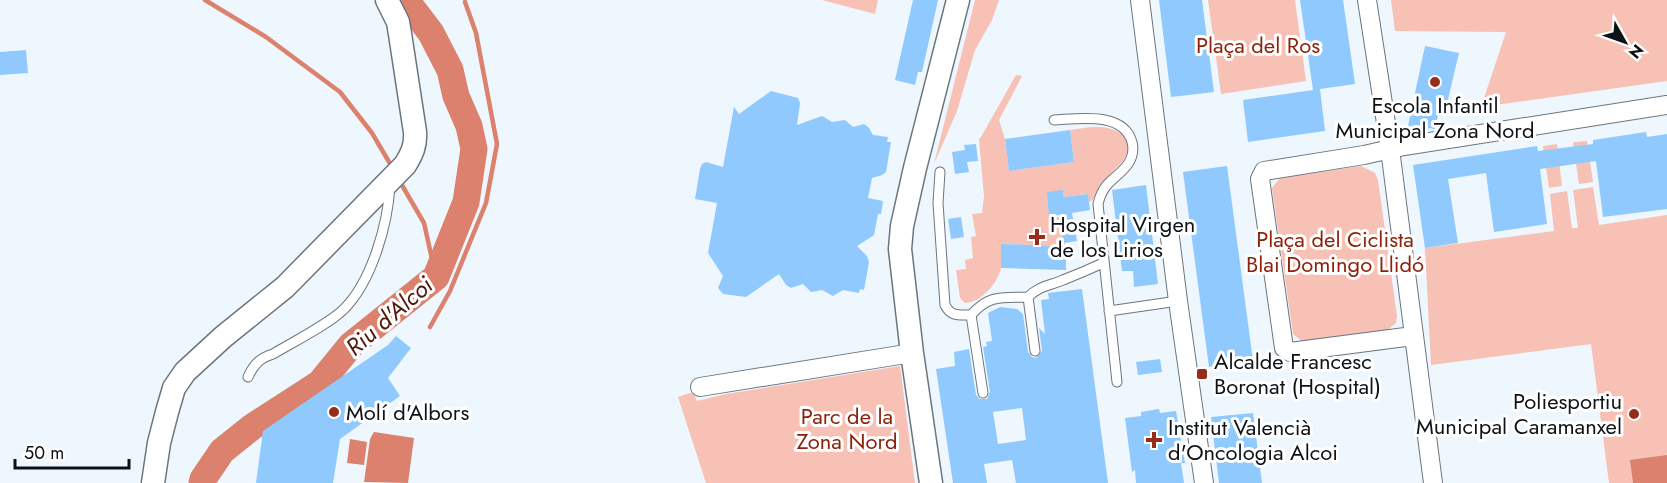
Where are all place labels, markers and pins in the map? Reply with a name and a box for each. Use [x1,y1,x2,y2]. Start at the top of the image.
marker: Escola Infantil Municipal Zona Nord [1428,75,1442,89]
place label: Escola Infantil Municipal Zona Nord [1336,89,1534,146]
place label: Hospital Virgen de los Lirios [1050,208,1195,265]
marker: Hospital Virgen de los Lirios [1028,228,1046,246]
place label: Alcalde Francesc Boronat (Hospital) [1214,345,1381,402]
marker: Alcalde Francesc Boronat (Hospital) [1195,367,1209,381]
place label: Poliesportiu Municipal Caramanxel [1416,385,1622,442]
place label: Molí d'Albors [346,396,469,428]
marker: Molí d'Albors [327,405,341,419]
marker: Poliesportiu Municipal Caramanxel [1627,407,1641,421]
place label: Institut Valencià d'Oncologia Alcoi [1168,411,1338,468]
marker: Institut Valencià d'Oncologia Alcoi [1145,431,1163,449]

